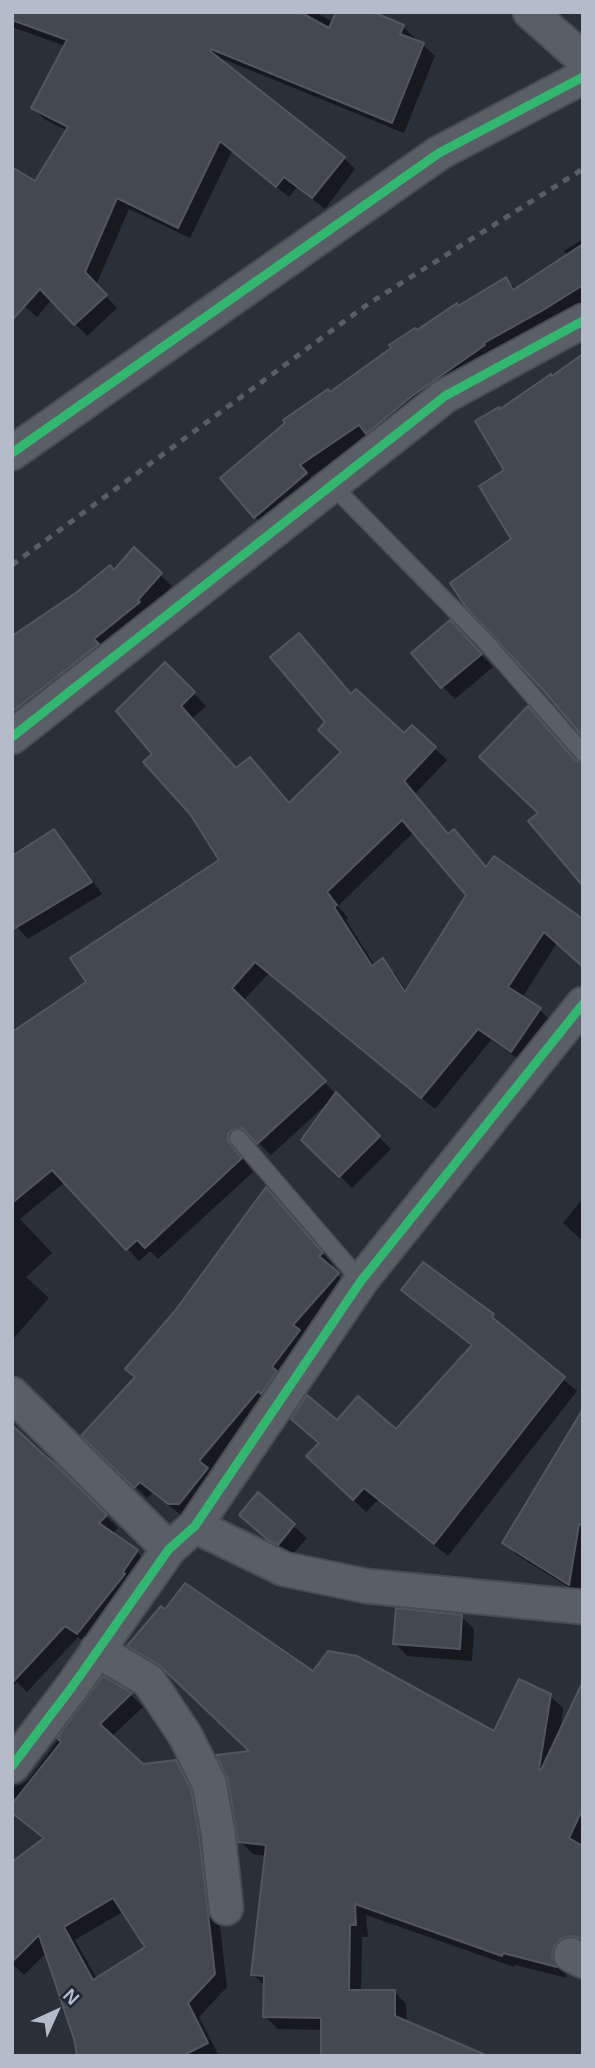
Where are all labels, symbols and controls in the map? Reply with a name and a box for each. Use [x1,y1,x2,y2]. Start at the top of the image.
north arrow [21,1977,91,2047]
text: N [59,1985,83,2009]

